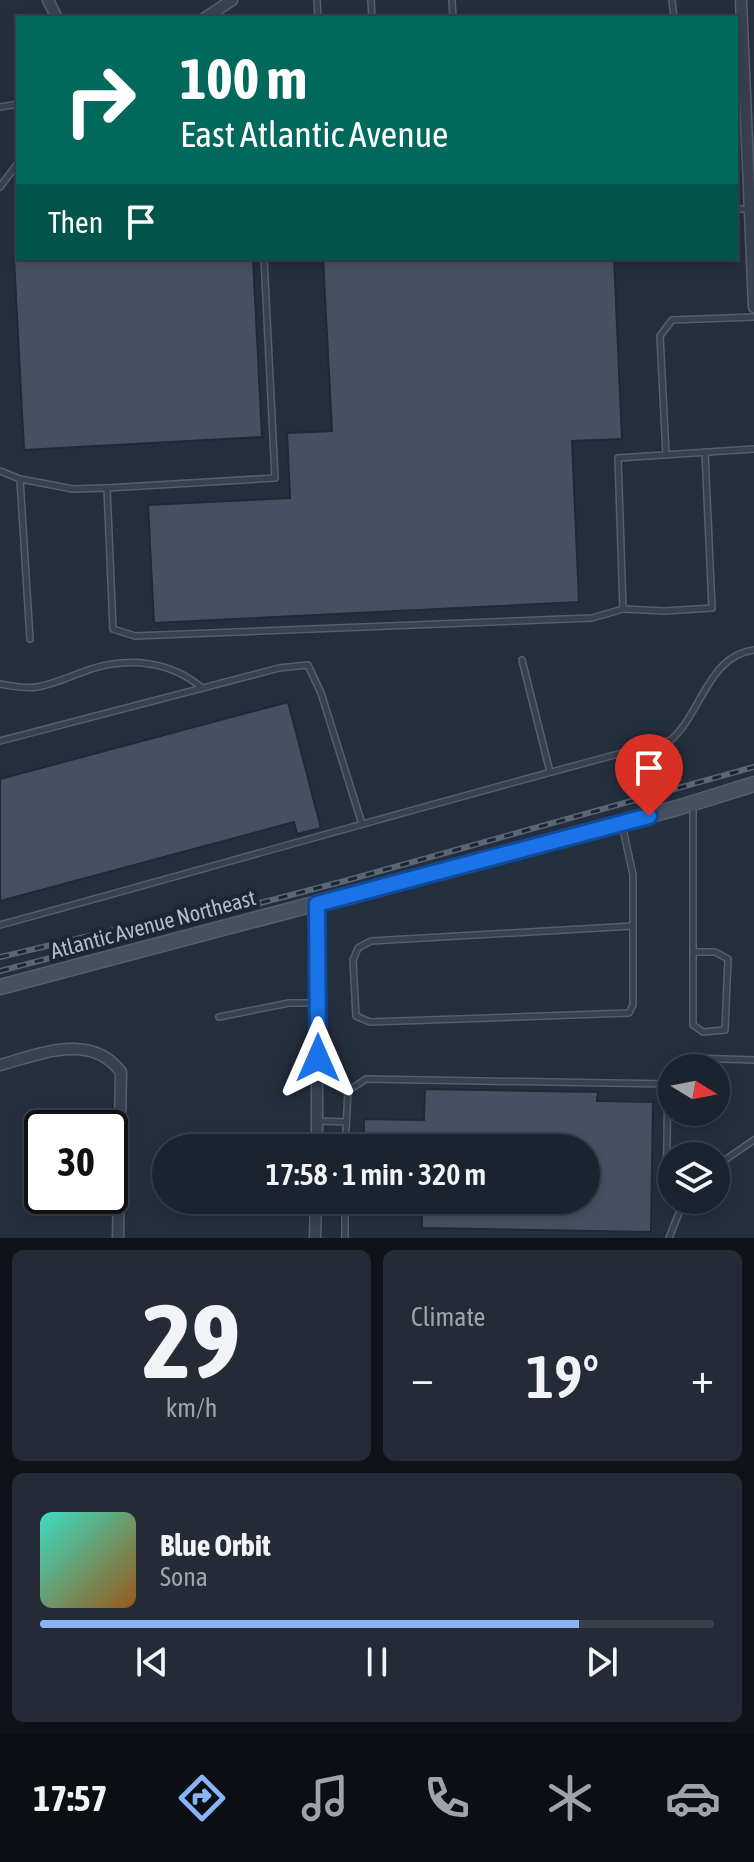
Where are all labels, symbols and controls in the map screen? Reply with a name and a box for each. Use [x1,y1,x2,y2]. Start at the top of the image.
text: 100 m [180,47,307,111]
icon: right [48,48,152,152]
text: East Atlantic Avenue [180,113,448,155]
icon: arrive [119,200,163,244]
text: Then [48,205,103,239]
pin [615,734,683,816]
icon: arrive [627,746,671,790]
street label: Atlantic Avenue Northeast [48,884,258,964]
position arrow [276,1016,360,1100]
north arrow [658,1054,730,1126]
map controls [658,1054,730,1214]
speed limit sign: 30 [24,1110,128,1214]
button: layers [658,1142,730,1214]
text: 17:58 · 1 min · 320 m [266,1157,486,1191]
text: 29 [143,1281,240,1400]
text: Climate [411,1302,485,1332]
text: 19° [526,1342,599,1411]
text: − [411,1352,434,1402]
text: + [691,1352,714,1402]
text: km/h [166,1393,217,1423]
text: Blue Orbit [160,1528,271,1562]
text: Sona [160,1562,208,1592]
icon: previous [130,1640,174,1684]
icon: pause [355,1640,399,1684]
icon: next [580,1640,624,1684]
icon: directions [174,1770,230,1826]
icon: music [297,1770,353,1826]
icon: phone [419,1770,475,1826]
icon: climate [542,1770,598,1826]
icon: car [665,1770,721,1826]
text: 17:57 [33,1777,107,1819]

